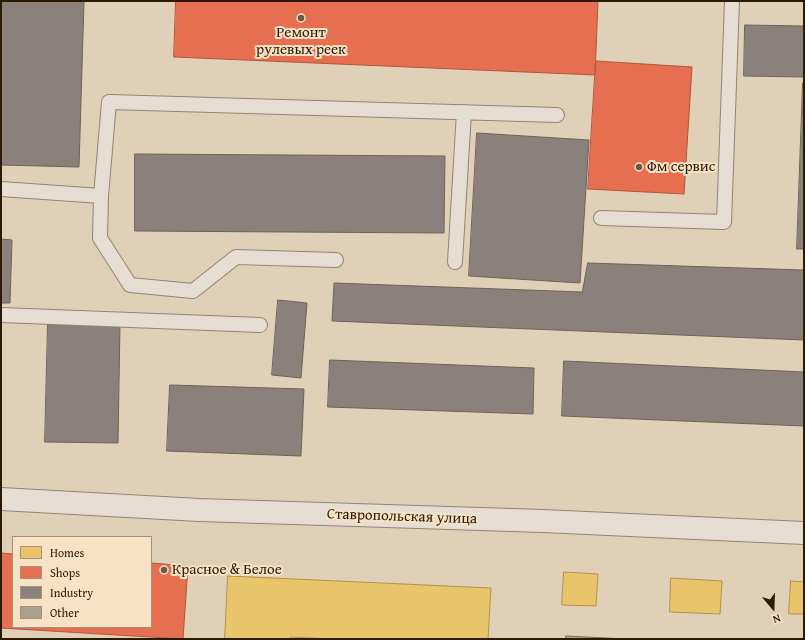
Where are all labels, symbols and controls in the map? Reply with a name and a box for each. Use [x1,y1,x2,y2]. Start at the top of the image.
marker: Ремонт рулевых реек [296,13,306,23]
place label: Ремонт рулевых реек [256,24,346,59]
place label: Фм сервис [647,158,715,176]
marker: Фм сервис [634,162,644,172]
street label: Ставропольская улица [327,505,477,529]
legend [12,536,152,628]
text: Homes [50,544,84,561]
place label: Красное & Белое [172,561,282,579]
text: Shops [50,564,80,581]
marker: Красное & Белое [159,565,169,575]
text: Industry [50,584,93,601]
north arrow [753,588,793,628]
text: Other [50,604,79,621]
text: N [771,611,783,628]

